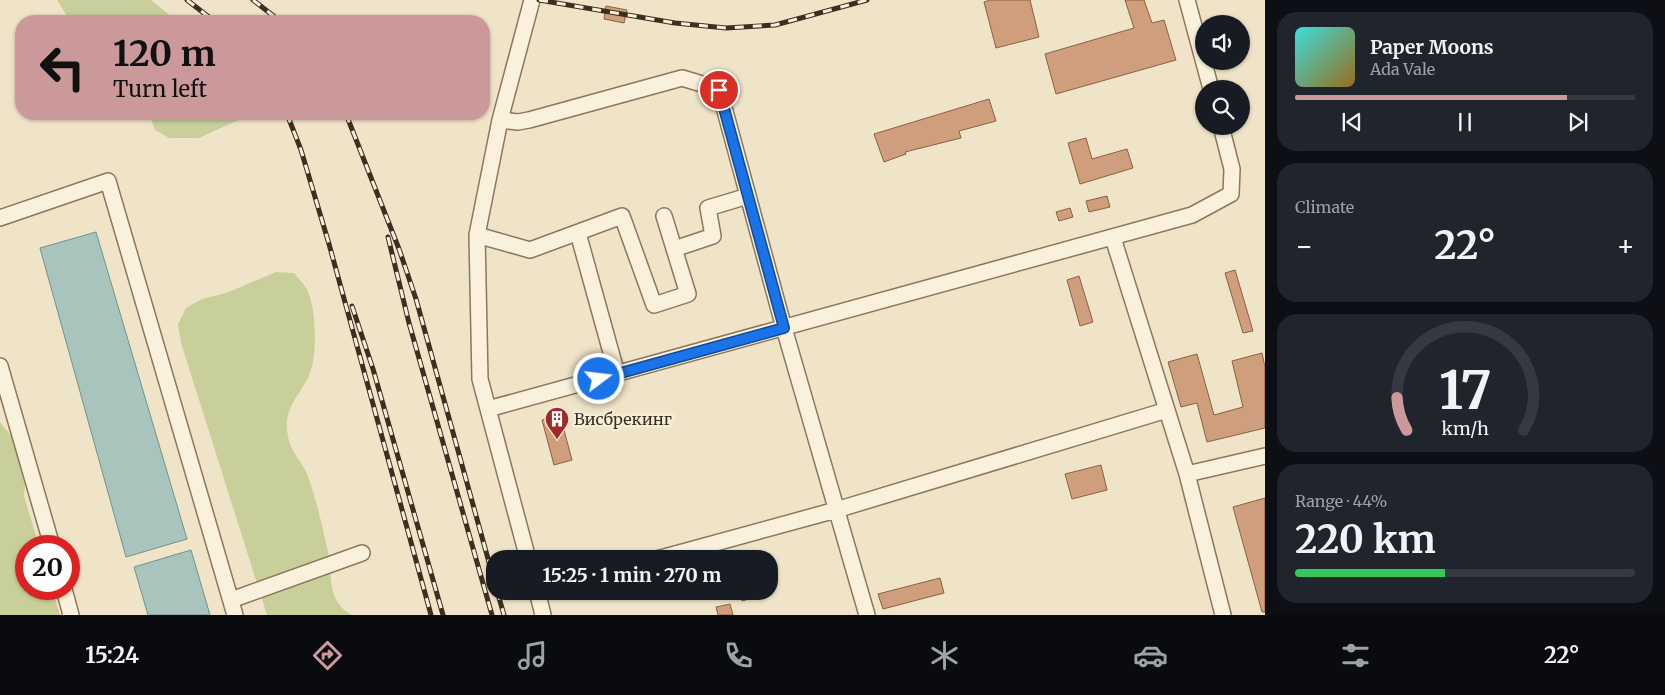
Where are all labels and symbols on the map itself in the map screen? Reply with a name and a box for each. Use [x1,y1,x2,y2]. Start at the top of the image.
pin [698,69,740,111]
position arrow [572,352,624,404]
building icon: Висбрекинг [544,406,570,440]
place label: Висбрекинг [574,409,672,429]
speed limit sign: 20 [15,535,80,600]

